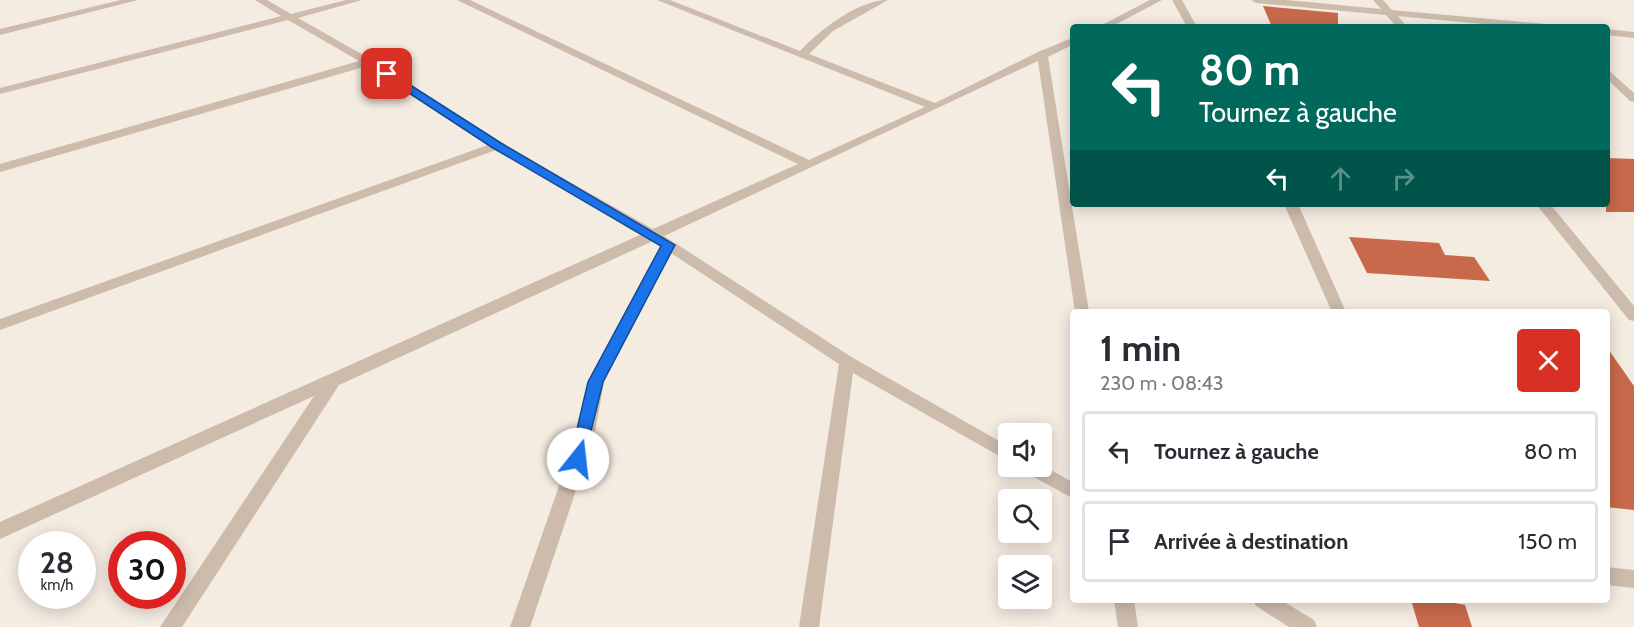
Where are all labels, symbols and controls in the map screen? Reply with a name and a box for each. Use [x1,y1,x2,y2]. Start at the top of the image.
text: 80 m [1199,44,1300,96]
pin [361,48,412,99]
icon: left [1100,48,1178,126]
icon: arrive [370,57,403,90]
text: Tournez à gauche [1199,96,1397,129]
icon: left [1261,162,1294,195]
icon: ahead [1324,162,1357,195]
icon: right [1387,162,1420,195]
text: 1 min [1100,326,1181,370]
button: close [1517,329,1580,392]
text: 230 m · 08:43 [1100,371,1224,395]
map controls [998,423,1052,609]
button: sound [998,423,1052,477]
position arrow [546,427,610,491]
icon: left [1103,435,1136,468]
text: Tournez à gauche [1154,438,1319,465]
text: 80 m [1524,438,1577,465]
button: search [998,489,1052,543]
icon: arrive [1103,525,1136,558]
text: Arrivée à destination [1154,528,1348,555]
text: 150 m [1518,528,1577,555]
speed limit sign: 30 [108,531,186,609]
text: 28 [40,544,74,581]
button: layers [998,555,1052,609]
text: km/h [41,576,73,594]

